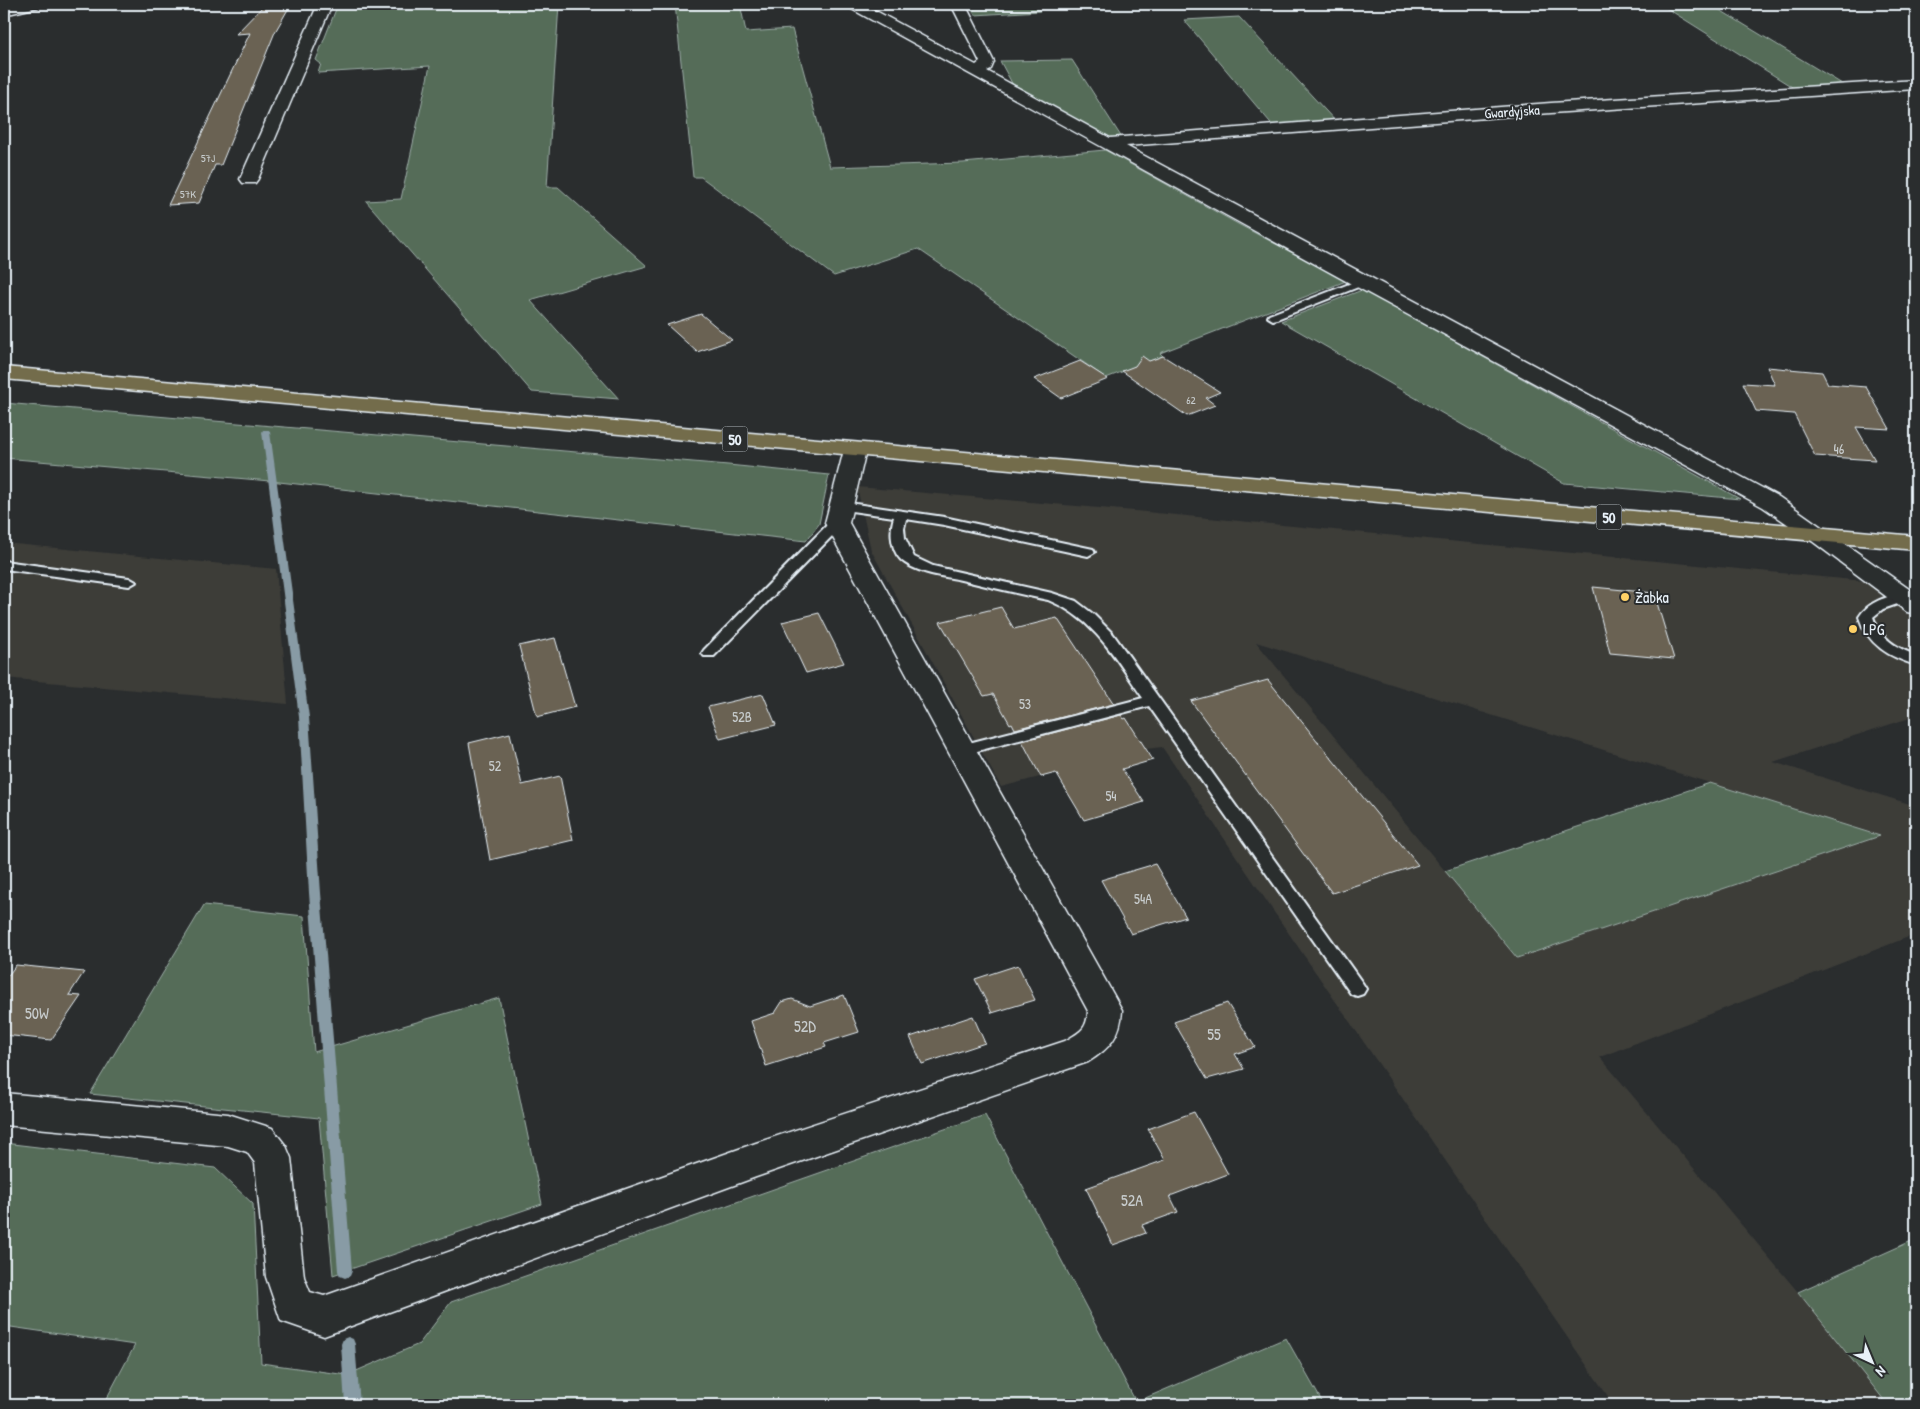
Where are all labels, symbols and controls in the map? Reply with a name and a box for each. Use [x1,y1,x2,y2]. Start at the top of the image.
street label: Gwardyjska [1484,100,1541,123]
house number: 57J [201,151,215,165]
house number: 57K [180,187,196,201]
house number: 62 [1186,393,1196,407]
road number: 50 [722,426,748,452]
house number: 46 [1834,439,1845,458]
road number: 50 [1596,504,1622,530]
place label: Żabka [1635,586,1669,608]
marker: Żabka [1619,591,1631,603]
place label: LPG [1863,618,1885,640]
marker: LPG [1847,623,1859,635]
house number: 53 [1019,694,1031,713]
house number: 52B [732,707,752,726]
house number: 52 [489,756,502,775]
house number: 54 [1105,786,1117,805]
house number: 54A [1134,889,1152,908]
house number: 50W [25,1002,49,1024]
house number: 52D [794,1015,816,1037]
house number: 55 [1207,1023,1221,1045]
house number: 52A [1121,1189,1143,1211]
north arrow [1848,1336,1898,1386]
text: N [1872,1362,1891,1382]

